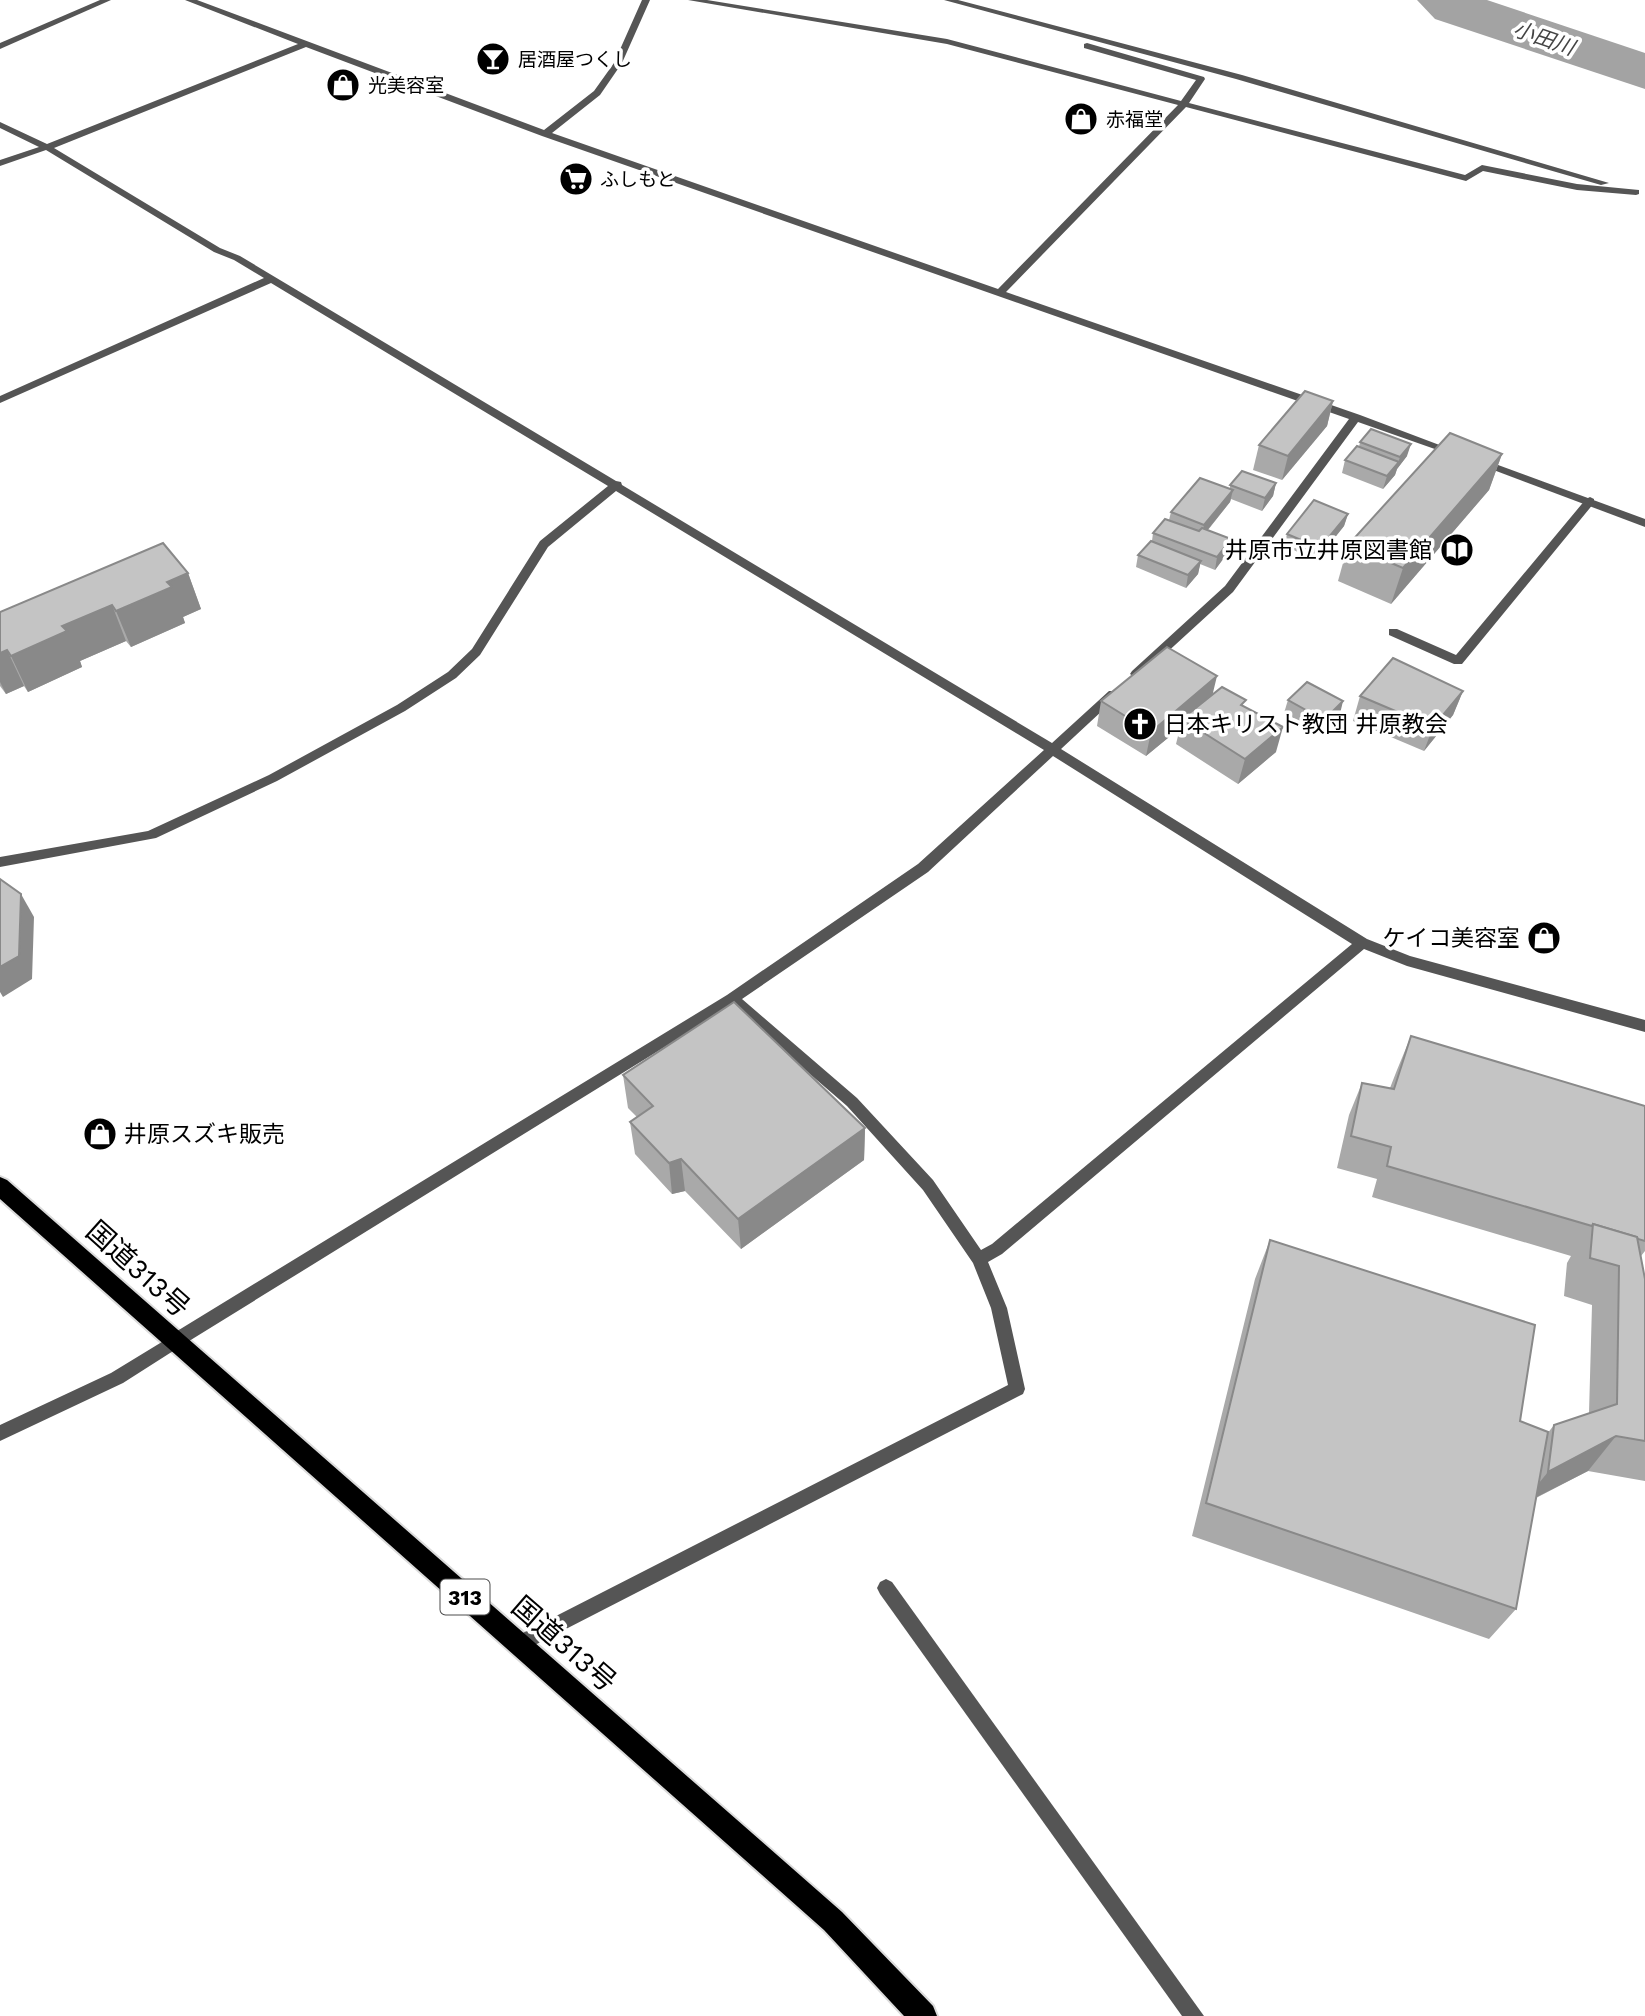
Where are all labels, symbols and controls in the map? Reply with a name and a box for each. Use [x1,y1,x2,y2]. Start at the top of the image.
water label: 小田川 [1510,16,1580,61]
bar icon: 居酒屋つくし [474,40,512,78]
place label: 居酒屋つくし [518,48,632,71]
shop icon: 光美容室 [324,66,362,104]
place label: 光美容室 [368,74,444,97]
shop icon: 赤福堂 [1062,100,1100,138]
place label: 赤福堂 [1106,108,1163,131]
supermarket icon: ふしもと [557,160,595,198]
place label: ふしもと [600,168,676,191]
library icon: 井原市立井原図書館 [1438,531,1476,569]
place label: 井原市立井原図書館 [1225,537,1432,564]
church icon: 日本キリスト教団 井原教会 [1121,705,1159,743]
place label: 日本キリスト教団 井原教会 [1164,711,1448,738]
shop icon: ケイコ美容室 [1525,919,1563,957]
place label: ケイコ美容室 [1382,925,1520,952]
shop icon: 井原スズキ販売 [81,1115,119,1153]
place label: 井原スズキ販売 [124,1121,285,1148]
street label: 国道313号 [80,1214,196,1324]
road number: 313 [440,1580,490,1614]
street label: 国道313号 [505,1590,623,1698]

